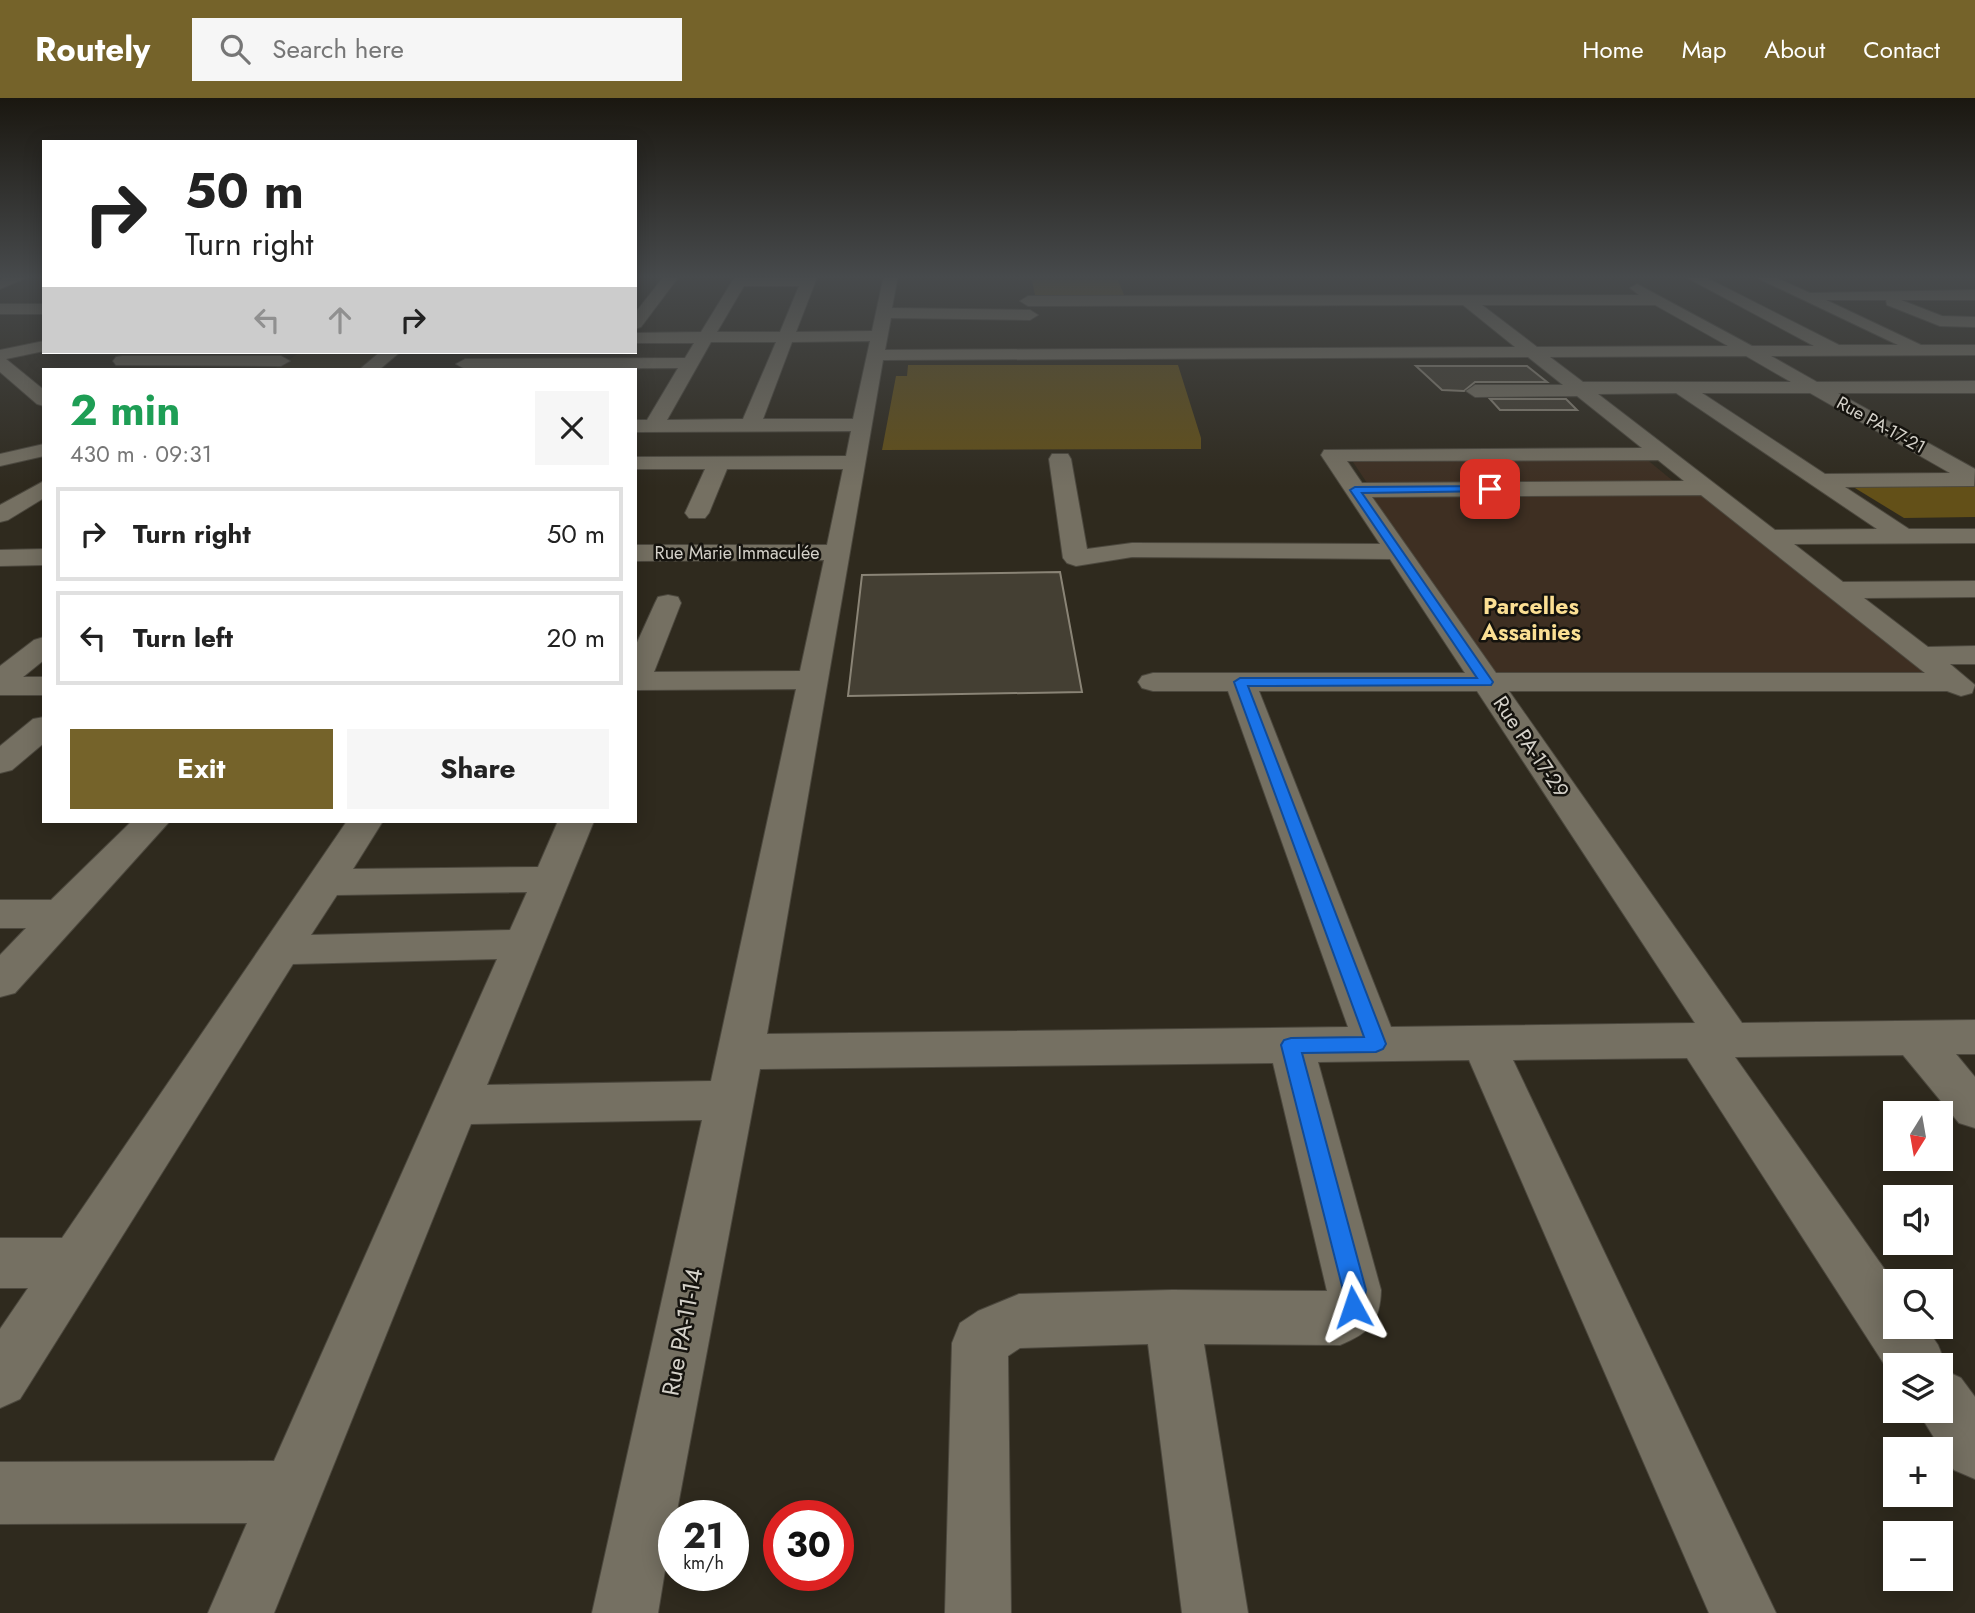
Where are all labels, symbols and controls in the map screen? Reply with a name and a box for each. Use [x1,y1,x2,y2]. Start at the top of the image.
search box [192,18,682,81]
text: Routely [35,26,150,73]
icon: search [216,30,254,68]
text: Search here [272,30,404,68]
text: Home [1582,32,1644,67]
text: Map [1682,32,1726,67]
text: About [1764,32,1825,67]
text: Contact [1863,32,1940,67]
text: 50 m [185,156,304,226]
icon: right [70,168,161,259]
text: Turn right [185,221,314,267]
icon: left [248,301,286,339]
icon: ahead [321,301,359,339]
icon: right [394,301,432,339]
text: 2 min [70,380,180,441]
street label: Rue PA-17-21 [1832,390,1930,460]
button: close [535,391,609,465]
text: 430 m · 09:31 [70,437,212,471]
pin [1460,459,1520,519]
icon: arrive [1471,470,1509,508]
icon: right [74,515,112,553]
text: Turn right [133,515,251,553]
text: 50 m [547,515,605,553]
street label: Rue Marie Immaculée [655,540,819,566]
district label: Parcelles Assainies [1480,589,1581,649]
icon: left [74,619,112,657]
text: Turn left [133,619,233,657]
text: 20 m [547,619,605,657]
street label: Rue PA-17-29 [1486,690,1576,804]
button: Exit [70,729,333,809]
button: Share [347,729,609,809]
north arrow [1883,1101,1953,1171]
map controls [1883,1101,1953,1591]
button: sound [1883,1185,1953,1255]
street label: Rue PA-11-14 [652,1265,712,1399]
button: search [1883,1269,1953,1339]
position arrow [1316,1270,1390,1344]
button: layers [1883,1353,1953,1423]
button: + [1883,1437,1953,1507]
speed limit sign: 30 [763,1500,854,1591]
text: 21 [683,1511,724,1561]
button: − [1883,1521,1953,1591]
text: km/h [683,1550,724,1576]

